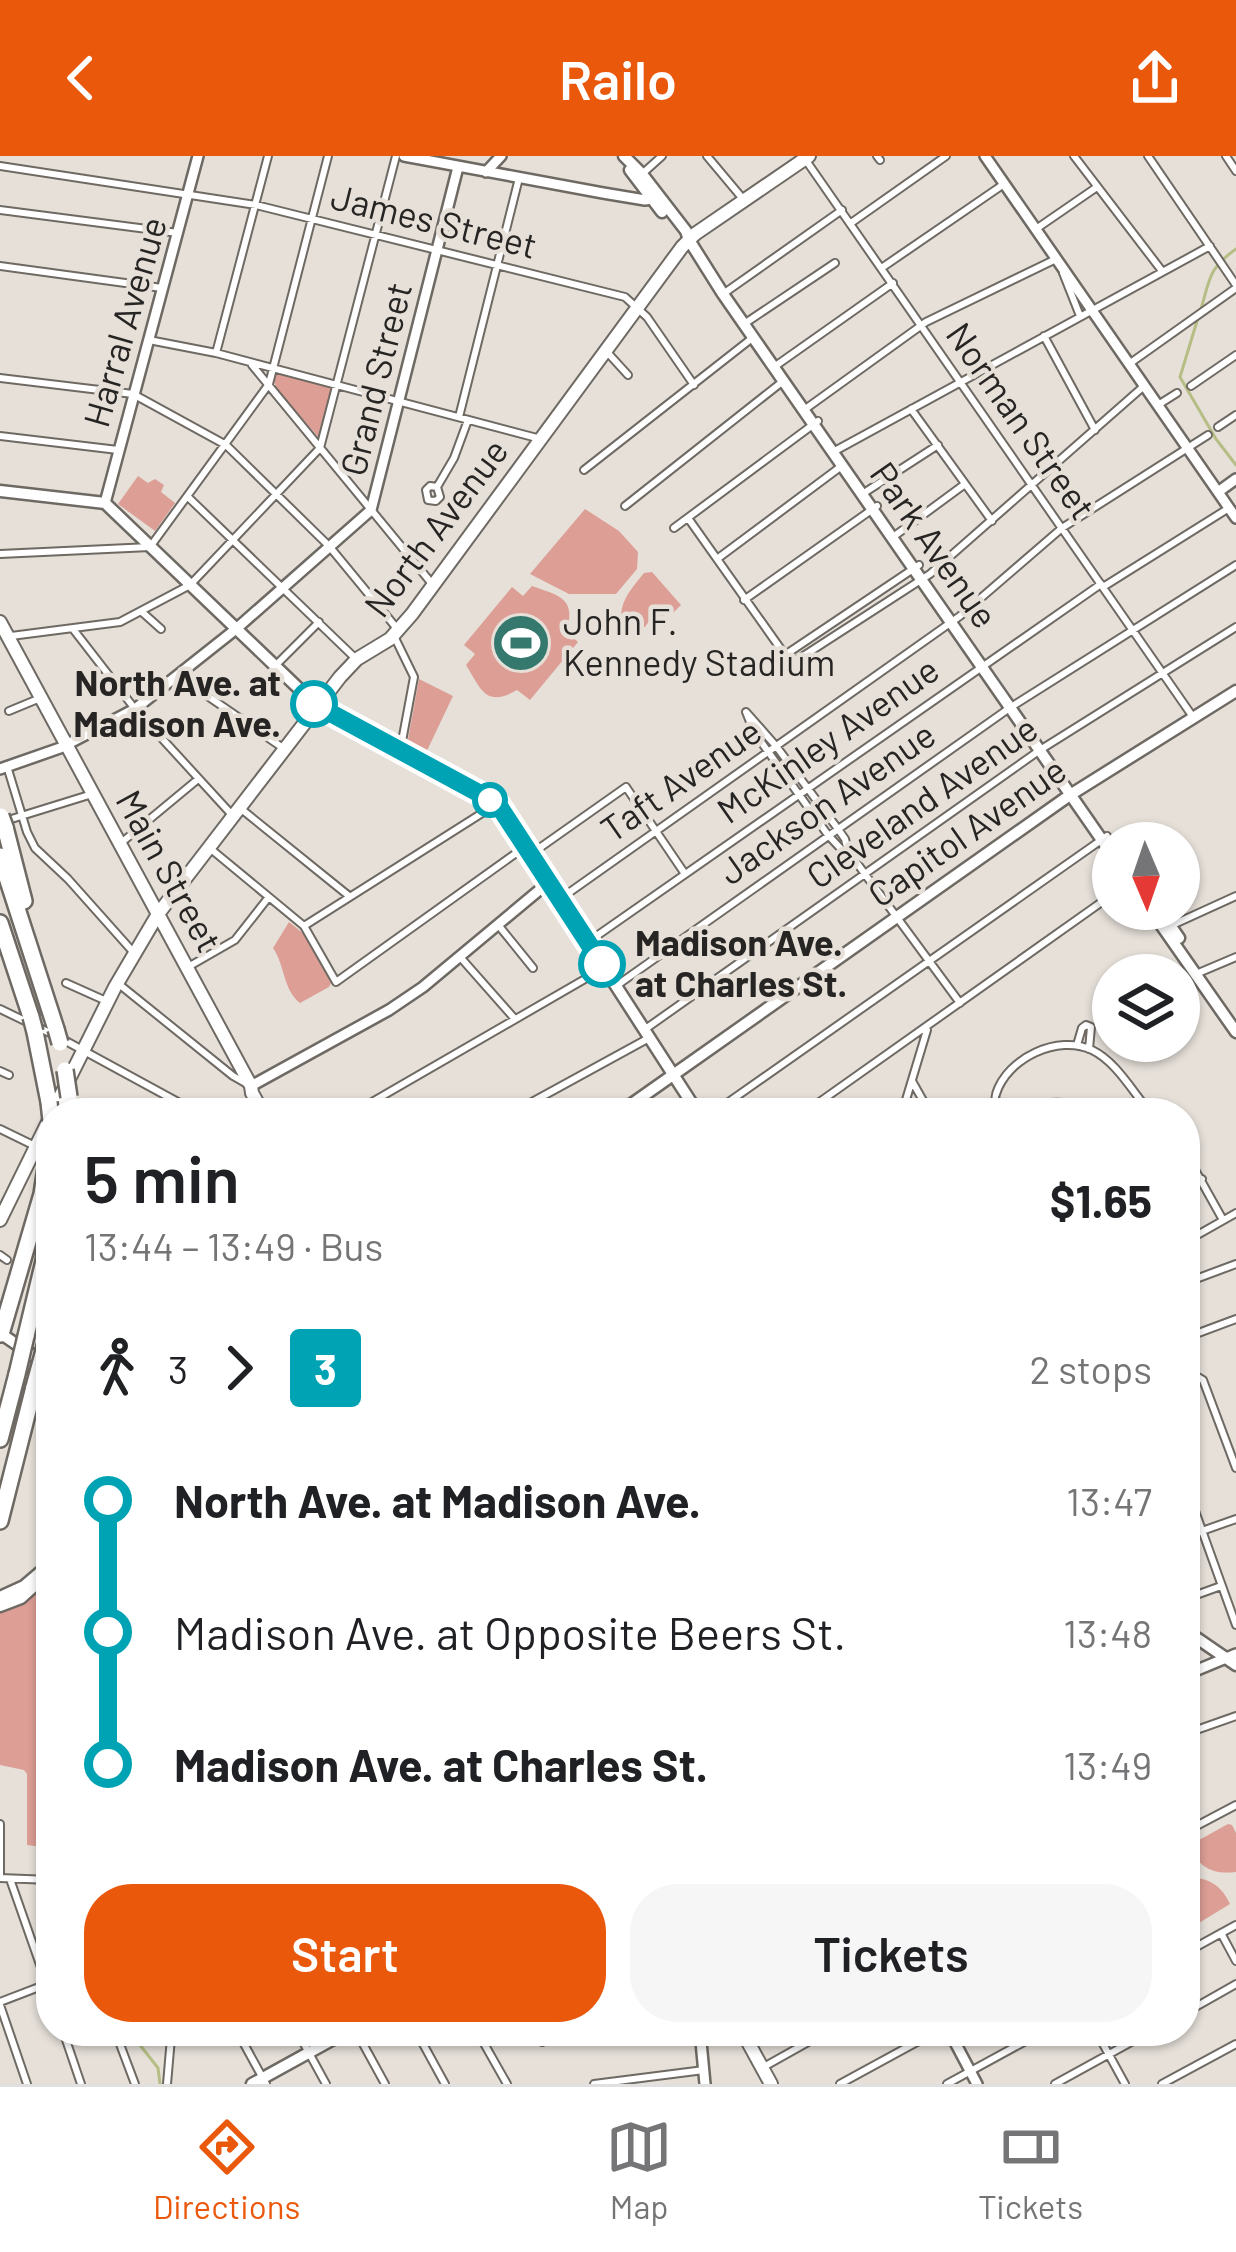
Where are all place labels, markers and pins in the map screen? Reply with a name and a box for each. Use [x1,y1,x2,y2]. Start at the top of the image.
place label: John F. Kennedy Stadium [563,599,835,683]
sports icon: John F. Kennedy Stadium [490,612,552,674]
place label: North Ave. at Madison Ave. [73,660,281,744]
marker: North Ave. at Madison Ave. [292,682,336,726]
unlabelled marker [474,784,506,816]
place label: Madison Ave. at Charles St. [635,920,847,1004]
marker: Madison Ave. at Charles St. [580,942,624,986]

